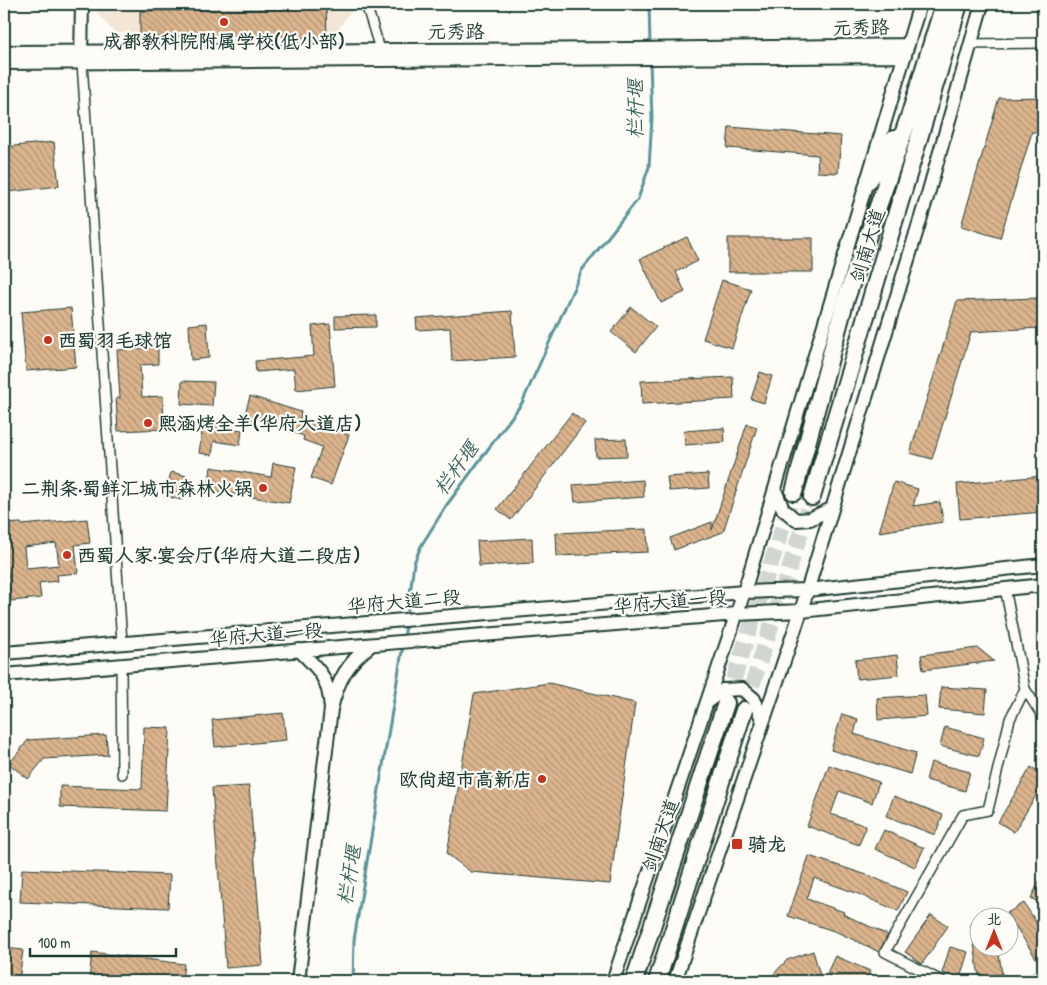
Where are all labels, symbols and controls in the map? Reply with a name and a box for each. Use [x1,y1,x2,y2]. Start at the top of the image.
street label: 元秀路 [832,14,890,40]
marker: 成都教科院附属学校(低小部) [218,16,230,28]
street label: 元秀路 [427,18,485,44]
place label: 成都教科院附属学校(低小部) [103,28,345,54]
water label: 栏杆堰 [621,77,648,139]
street label: 剑南大道 [843,205,891,285]
place label: 西蜀羽毛球馆 [58,327,172,353]
marker: 西蜀羽毛球馆 [42,334,54,346]
place label: 熙涵烤全羊(华府大道店) [158,410,361,436]
marker: 熙涵烤全羊(华府大道店) [142,417,154,429]
water label: 栏杆堰 [427,434,485,500]
place label: 二荆条·蜀鲜汇城市森林火锅 [21,475,253,501]
marker: 二荆条·蜀鲜汇城市森林火锅 [257,482,269,494]
place label: 西蜀人家·宴会厅(华府大道二段店) [77,542,360,568]
marker: 西蜀人家·宴会厅(华府大道二段店) [61,549,73,561]
street label: 华府大道二段 [346,583,462,619]
street label: 华府大道一段 [612,583,728,619]
street label: 华府大道一段 [208,616,324,652]
place label: 欧尚超市高新店 [399,766,532,792]
marker: 欧尚超市高新店 [536,773,548,785]
street label: 剑南大道 [635,795,685,875]
place label: 骑龙 [748,831,786,857]
marker: 骑龙 [730,837,744,851]
water label: 栏杆堰 [330,841,367,907]
north arrow [970,908,1020,958]
text: 北 [987,909,1001,928]
scale bar [30,925,176,957]
text: 100 m [38,932,71,953]

